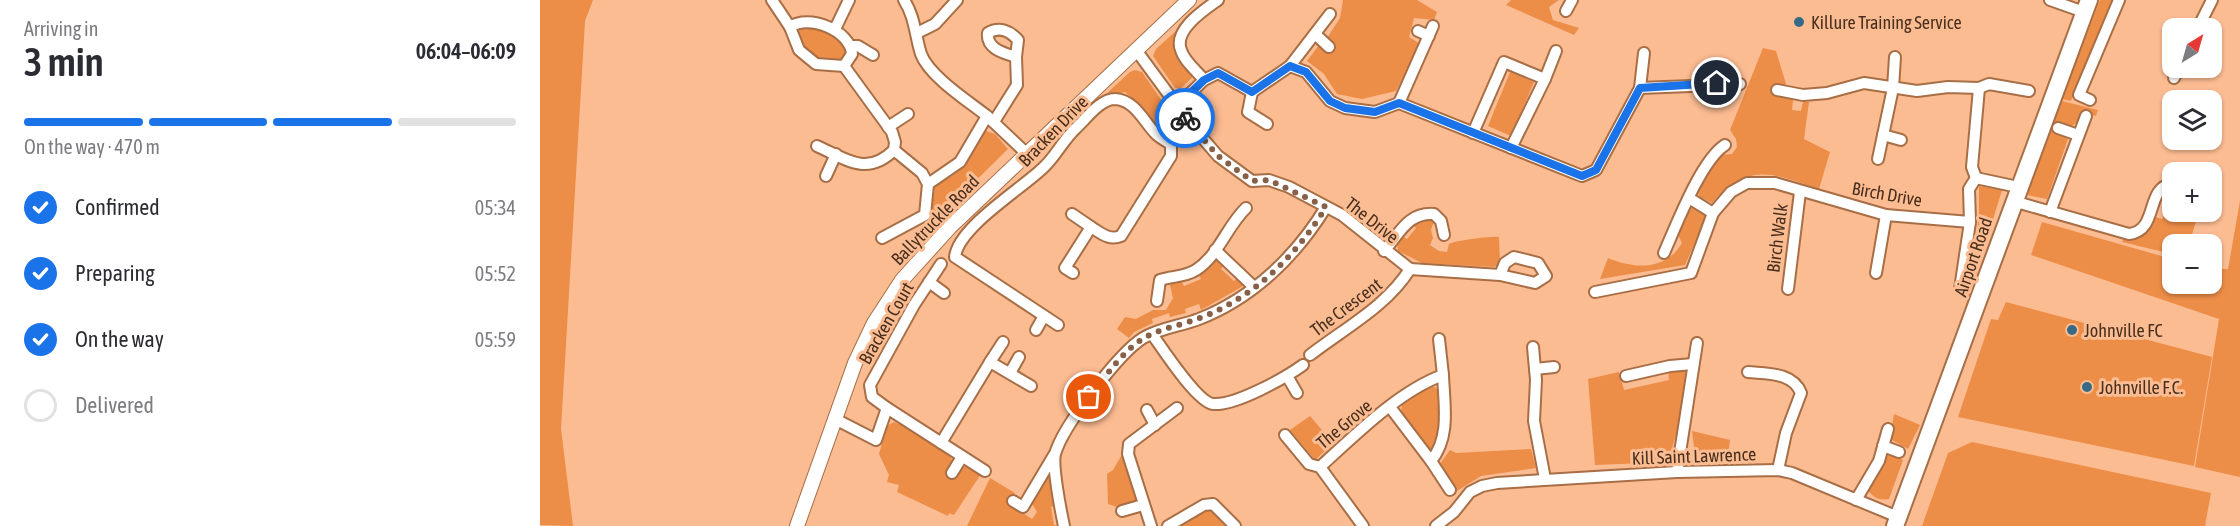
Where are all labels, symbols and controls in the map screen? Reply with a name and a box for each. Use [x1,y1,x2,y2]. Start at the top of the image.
place label: Killure Training Service [1811,12,1962,33]
marker: Killure Training Service [1792,15,1806,29]
text: Arriving in [24,17,98,40]
north arrow [2162,18,2222,78]
map controls [2162,18,2222,294]
text: 06:04–06:09 [416,38,516,64]
text: 3 min [24,40,104,84]
pin [1691,57,1742,108]
icon: home [1700,66,1733,99]
courier [1155,88,1215,148]
button: layers [2162,90,2222,150]
street label: Bracken Drive [1014,91,1092,171]
icon: bike [1169,102,1202,135]
text: On the way · 470 m [24,135,160,158]
button: + [2162,162,2222,222]
street label: Ballytruckle Road [887,171,983,269]
street label: Birch Drive [1850,178,1924,210]
icon: check [24,191,57,224]
street label: The Drive [1341,193,1403,247]
text: Confirmed [75,194,160,220]
text: 05:34 [475,196,516,219]
street label: Birch Walk [1762,202,1792,274]
street label: Airport Road [1950,215,1996,299]
button: − [2162,234,2222,294]
icon: check [24,257,57,290]
text: Preparing [75,260,155,286]
text: 05:52 [475,262,516,285]
street label: The Crescent [1306,273,1386,341]
street label: Bracken Court [854,278,918,368]
place label: Johnville FC [2084,320,2163,341]
icon: check [24,323,57,356]
marker: Johnville FC [2065,323,2079,337]
text: On the way [75,326,164,352]
text: 05:59 [475,328,516,351]
pin [1063,371,1114,422]
place label: Johnville F.C. [2099,377,2183,398]
icon: bag [1072,380,1105,413]
marker: Johnville F.C. [2080,380,2094,394]
text: Delivered [75,392,154,418]
street label: The Grove [1312,395,1376,453]
street label: Kill Saint Lawrence [1631,443,1757,469]

